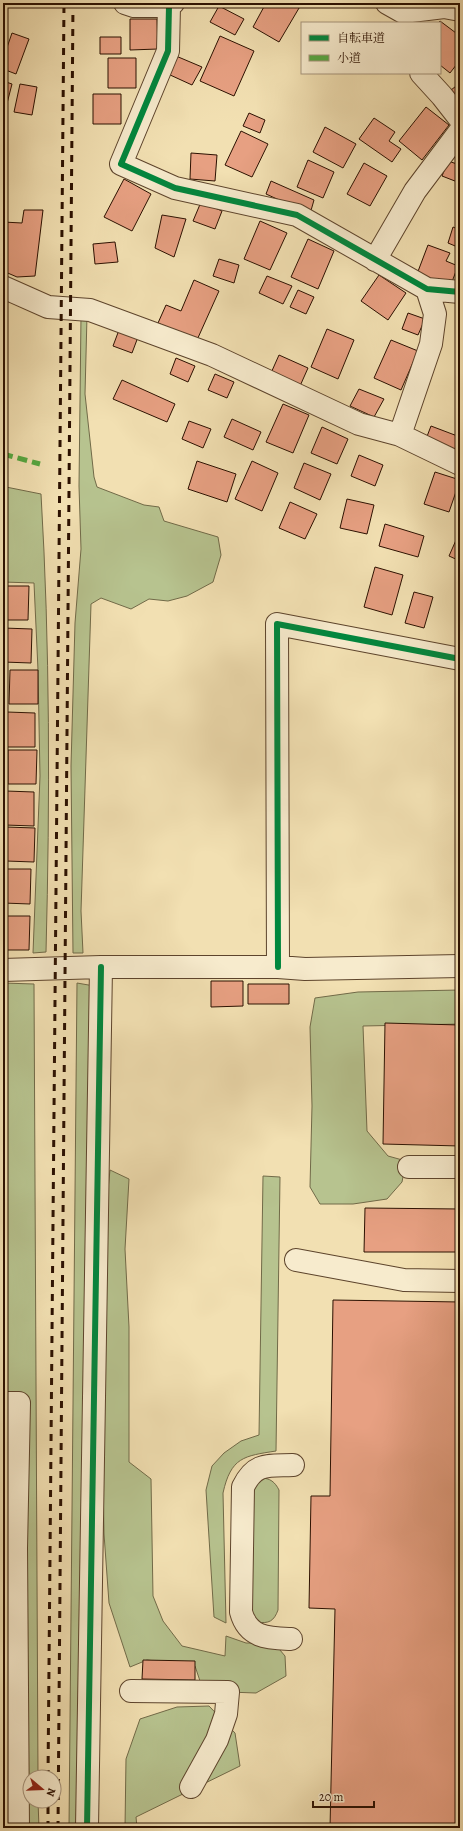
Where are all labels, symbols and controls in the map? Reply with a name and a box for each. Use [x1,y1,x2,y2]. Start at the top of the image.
legend [301,22,441,74]
text: 自転車道 [337,30,385,46]
text: 小道 [337,50,361,66]
north arrow [22,1769,62,1809]
scale bar [313,1783,374,1809]
text: N [43,1786,59,1798]
text: 20 m [319,1789,343,1805]

